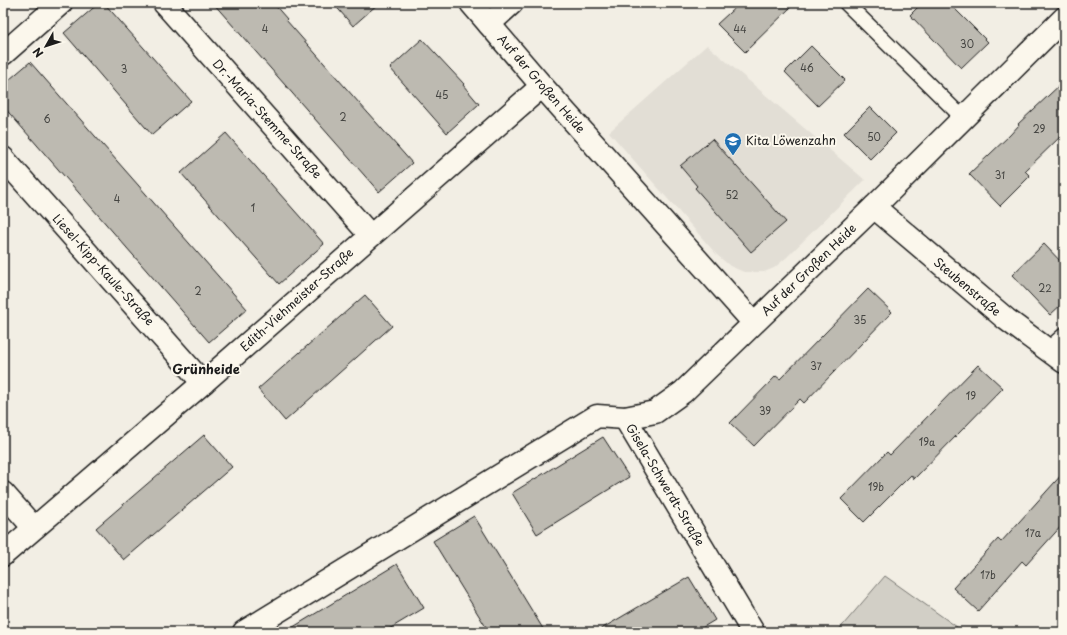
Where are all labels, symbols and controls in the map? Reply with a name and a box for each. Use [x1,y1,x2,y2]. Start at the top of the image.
house number: 4 [262,21,269,36]
house number: 44 [733,21,747,36]
north arrow [26,26,66,66]
street label: Auf der Großen Heide [494,30,590,137]
house number: 30 [960,36,974,51]
text: N [28,44,47,61]
street label: Dr.-Maria-Stemme-Straße [209,55,326,182]
house number: 46 [800,60,814,75]
house number: 3 [121,61,127,76]
house number: 45 [436,87,448,102]
house number: 2 [339,109,347,124]
house number: 6 [43,111,51,126]
house number: 29 [1033,121,1046,136]
house number: 50 [867,129,881,144]
school or university icon: Kita Löwenzahn [723,131,743,156]
place label: Kita Löwenzahn [746,131,836,149]
house number: 31 [995,167,1005,182]
house number: 52 [725,187,739,202]
house number: 4 [114,191,121,206]
house number: 1 [251,200,255,215]
street label: Liesel-Kipp-Kaule-Straße [49,210,159,329]
street label: Auf der Großen Heide [757,219,860,319]
street label: Edith-Viehmeister-Straße [236,243,357,355]
street label: Steubenstraße [930,253,1005,320]
house number: 22 [1038,280,1052,295]
house number: 2 [194,283,202,298]
house number: 35 [854,312,866,327]
house number: 37 [810,358,823,373]
district label: Grünheide [172,359,240,378]
house number: 19 [966,388,976,403]
house number: 39 [759,403,771,418]
street label: Gisela-Schwerdt-Straße [622,420,710,549]
house number: 19a [919,434,936,449]
house number: 19b [868,479,884,494]
house number: 17a [1025,525,1042,540]
house number: 17b [980,567,996,582]

